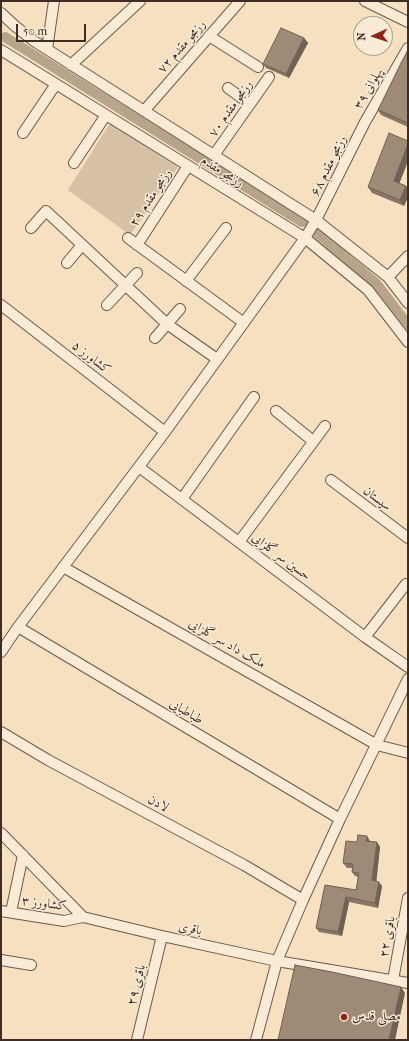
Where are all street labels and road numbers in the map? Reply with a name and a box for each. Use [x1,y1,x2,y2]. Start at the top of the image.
street label: رزمجو مقدم ۷۲ [155,17,209,77]
street label: پهلوانی ۳۹ [351,66,387,112]
street label: رزمجو مقدم ۷۰ [206,78,256,140]
street label: رزمجو مقدم ۶۸ [308,133,350,199]
street label: رزمجو مقدم [198,153,246,191]
street label: رزمجو مقدم ۲۹ [127,166,175,230]
street label: کشاورز ۵ [69,338,113,378]
street label: سیستان [360,483,394,515]
street label: حسین سر گلزایی [248,530,314,584]
street label: ملک داد سر گلزایی [186,616,268,672]
street label: طباطبایی [166,696,206,728]
street label: لادن [145,792,171,816]
street label: کشاورز ۳ [21,894,67,914]
street label: باقری ۲۲ [377,915,399,959]
street label: باقری [177,919,203,939]
street label: باقری ۲۹ [124,963,150,1007]

